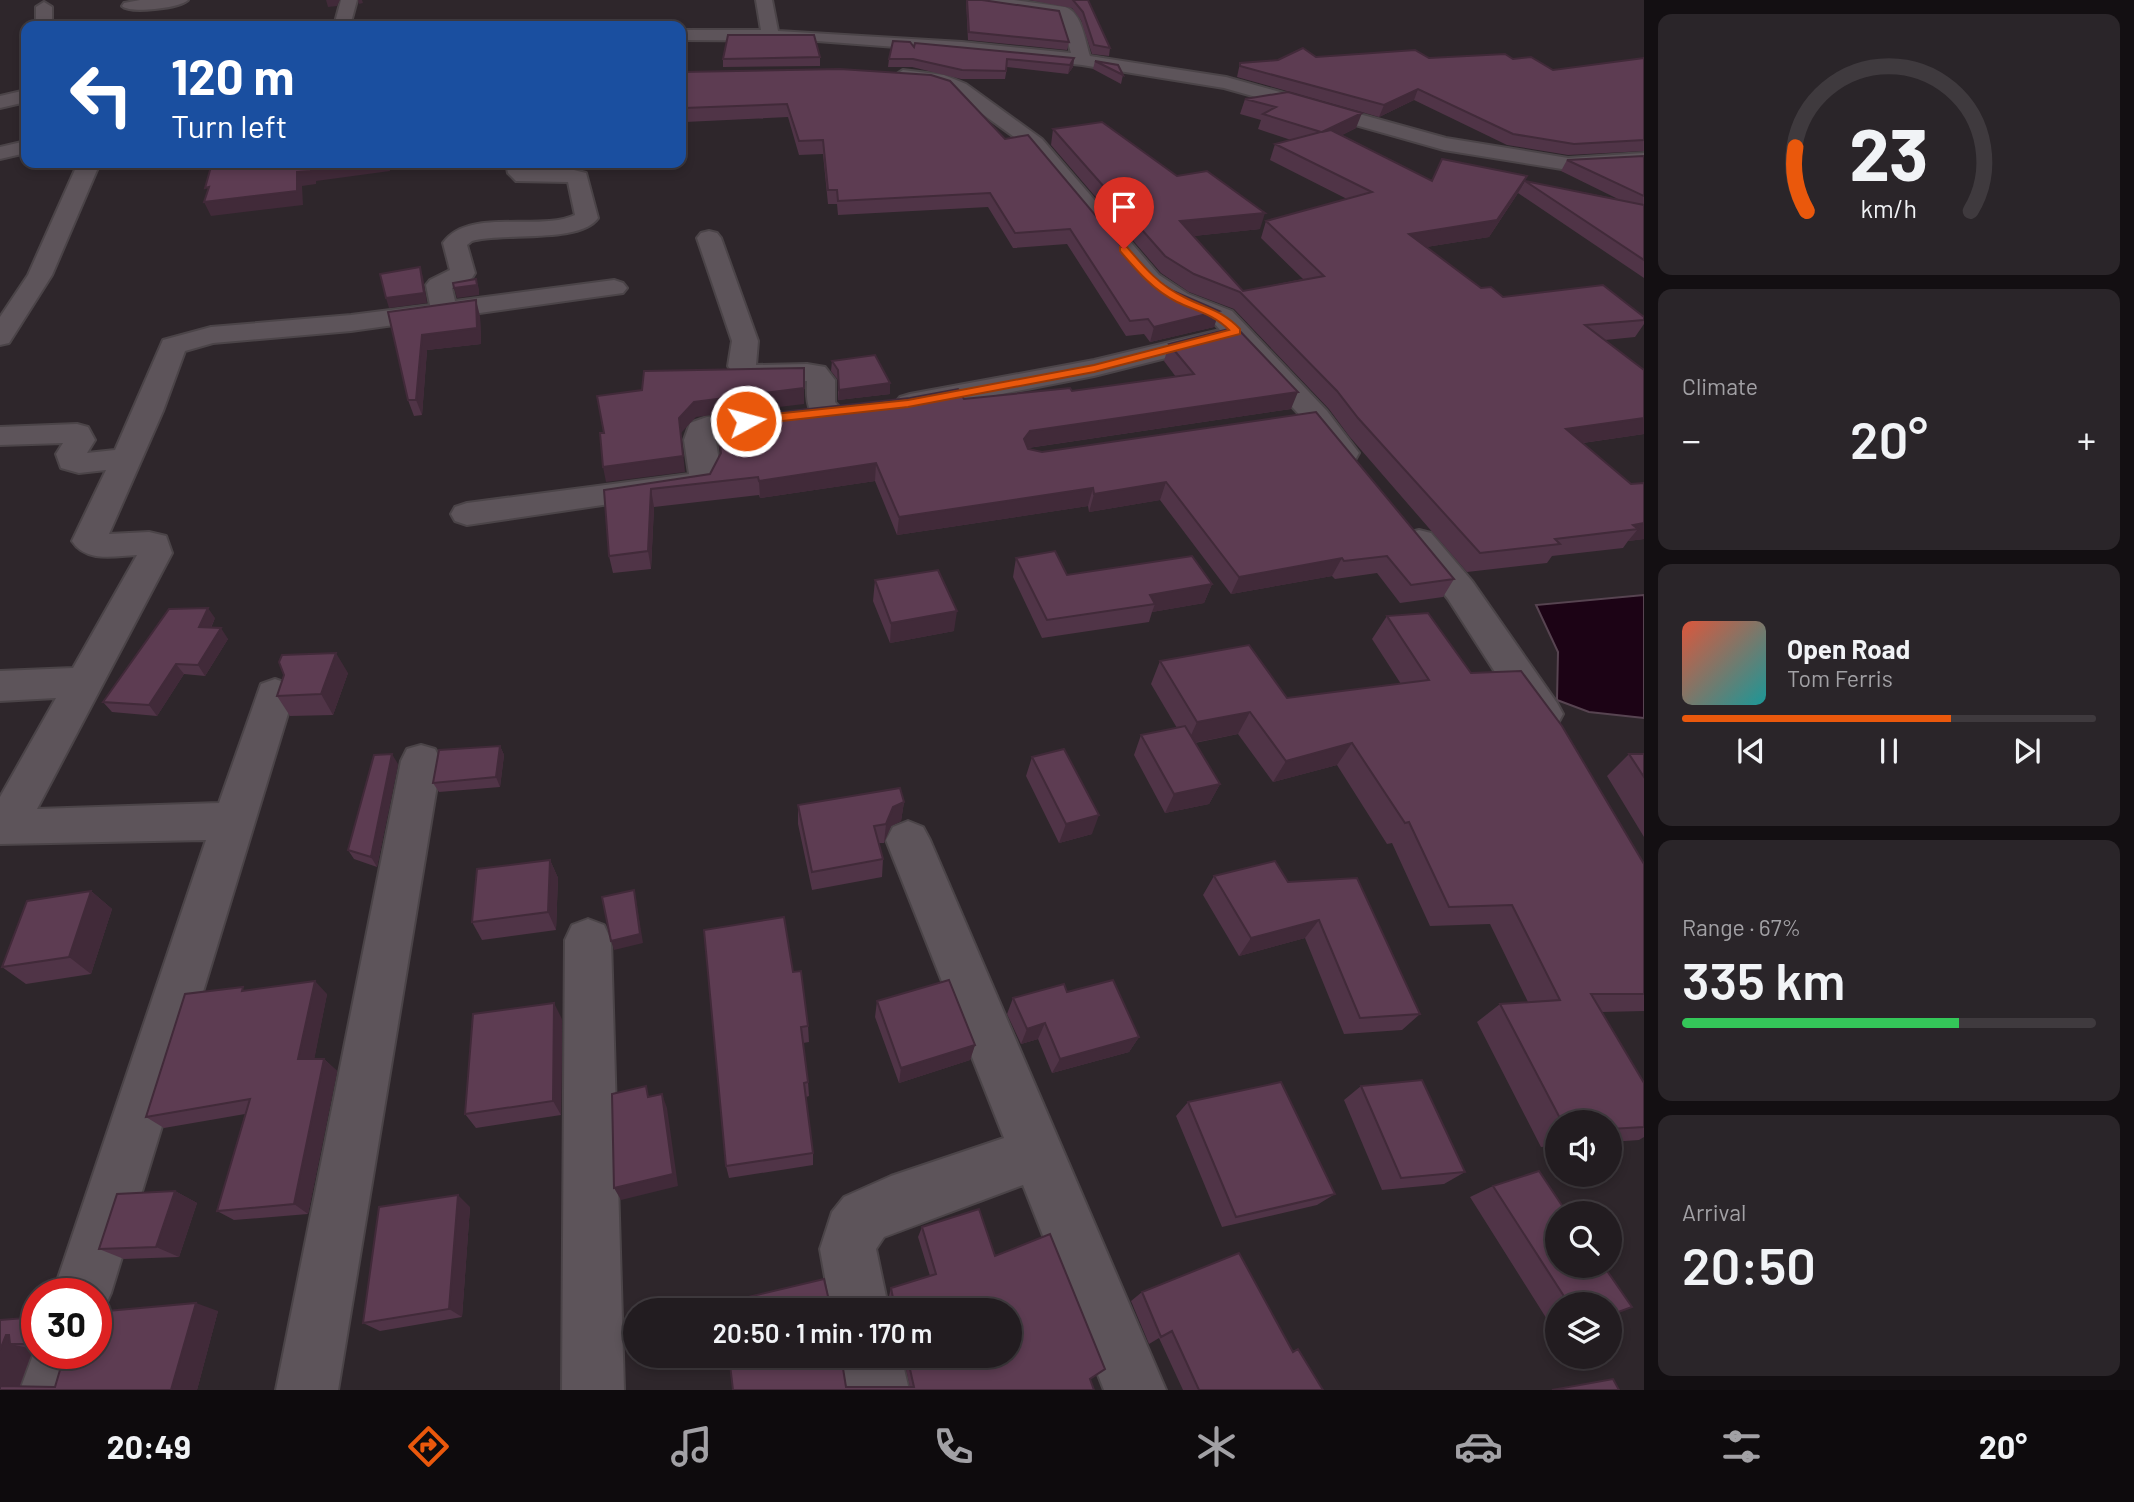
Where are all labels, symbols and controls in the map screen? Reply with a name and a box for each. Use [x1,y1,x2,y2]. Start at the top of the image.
text: 120 m [171,46,294,105]
icon: left [56,49,147,140]
text: Turn left [171,106,288,144]
text: 23 [1849,108,1929,196]
pin [1094,177,1154,249]
icon: arrive [1105,188,1143,226]
text: km/h [1861,192,1917,222]
text: Climate [1682,372,1758,400]
position arrow [709,384,783,458]
text: 20° [1850,407,1928,469]
text: − [1682,416,1701,462]
text: + [2077,416,2096,462]
text: Open Road [1787,633,1910,664]
text: Tom Ferris [1787,664,1893,692]
icon: previous [1732,732,1770,770]
icon: pause [1870,732,1908,770]
icon: next [2008,732,2046,770]
text: Range · 67% [1682,913,1801,941]
text: 335 km [1682,948,1845,1010]
map controls [1545,1110,1622,1369]
button: sound [1545,1110,1622,1187]
text: Arrival [1682,1198,1746,1226]
button: search [1545,1201,1622,1278]
text: 20:50 [1682,1233,1816,1295]
speed limit sign: 30 [21,1278,112,1369]
button: layers [1545,1292,1622,1369]
text: 20:50 · 1 min · 170 m [713,1317,932,1348]
icon: directions [404,1422,453,1471]
icon: music [667,1422,716,1471]
icon: phone [929,1422,978,1471]
icon: climate [1192,1422,1241,1471]
icon: car [1454,1422,1503,1471]
icon: filters [1717,1422,1766,1471]
text: 20:49 [107,1427,191,1465]
text: 20° [1979,1427,2027,1465]

